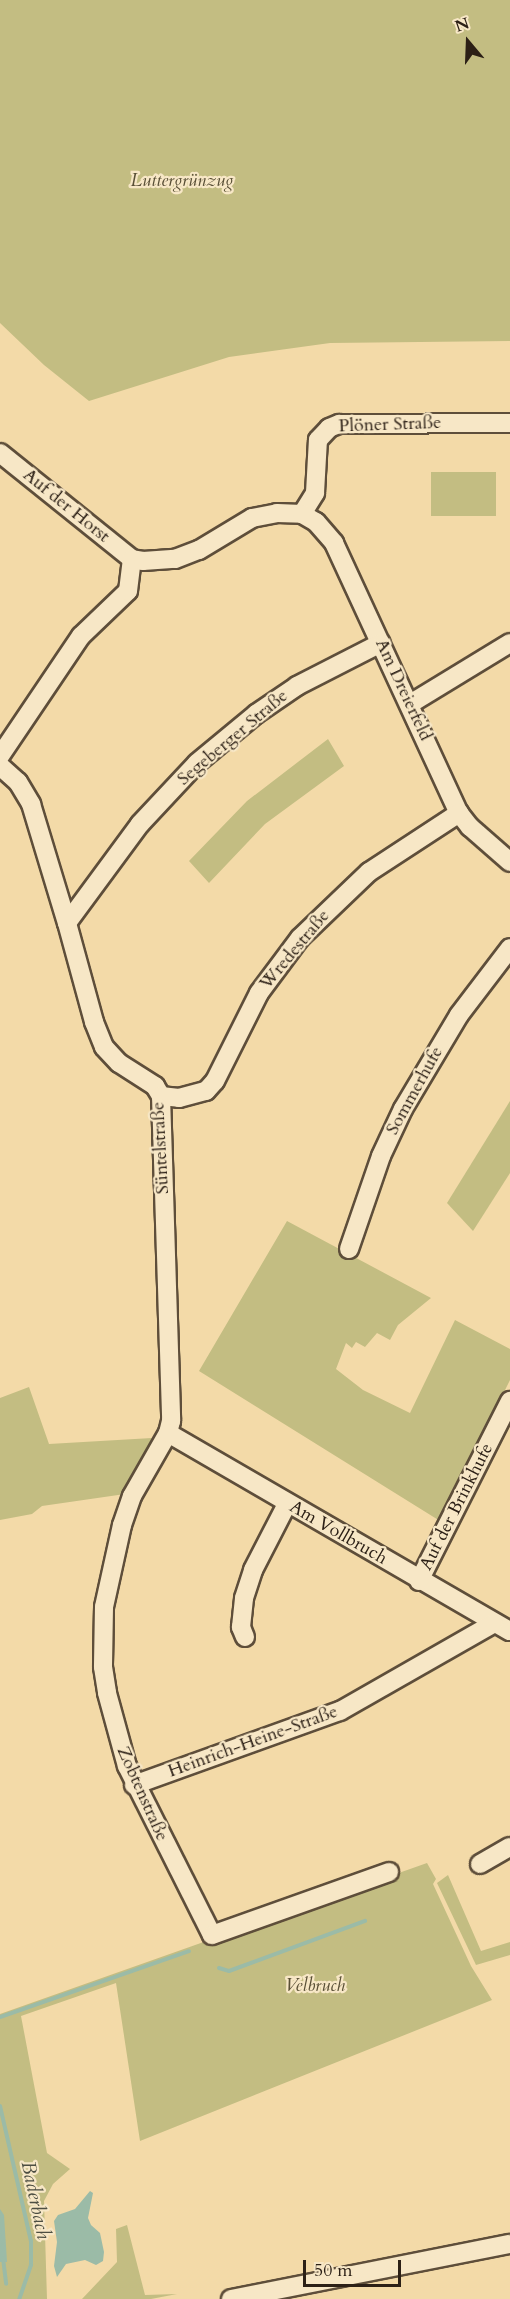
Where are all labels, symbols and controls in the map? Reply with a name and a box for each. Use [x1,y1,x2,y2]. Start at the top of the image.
north arrow [438,12,498,72]
text: N [452,12,472,38]
park label: Luttergrünzug [131,170,233,192]
street label: Plöner Straße [338,412,442,438]
street label: Auf der Horst [18,465,114,547]
street label: Am Dreierfeld [370,636,436,744]
street label: Segeberger Straße [173,686,293,790]
street label: Wredestraße [255,906,335,994]
street label: Sommerhufe [382,1043,448,1139]
street label: Süntelstraße [148,1101,174,1195]
street label: Auf der Brinkhufe [416,1440,498,1574]
street label: Am Vollbruch [285,1496,391,1570]
street label: Heinrich-Heine-Straße [165,1701,341,1783]
street label: Zobtenstraße [112,1743,172,1845]
park label: Velbruch [285,1975,345,1997]
water label: Baderbach [16,2159,56,2241]
scale bar [306,2248,404,2286]
text: 50 m [314,2258,353,2283]

